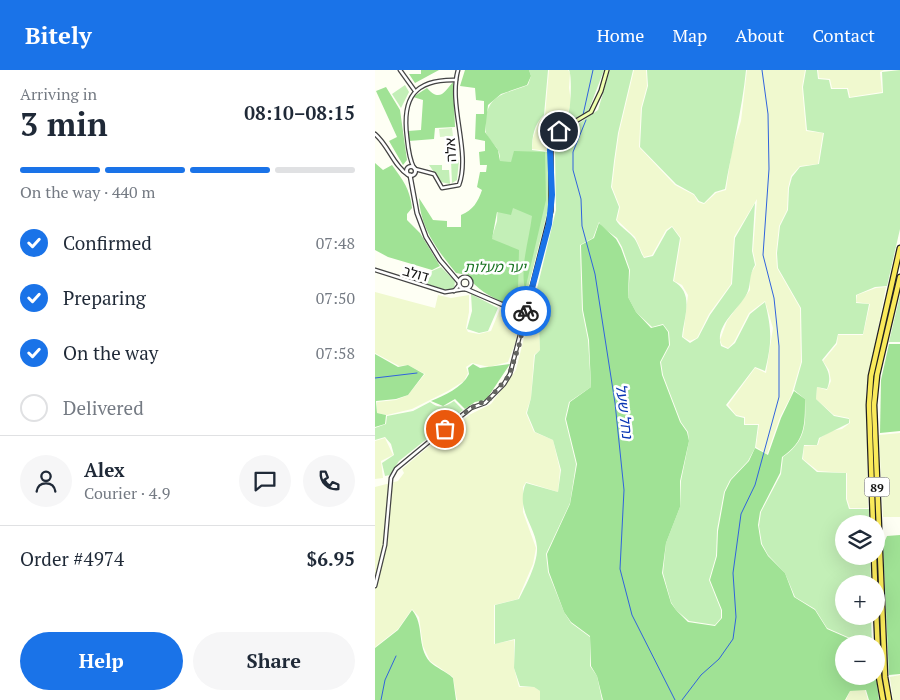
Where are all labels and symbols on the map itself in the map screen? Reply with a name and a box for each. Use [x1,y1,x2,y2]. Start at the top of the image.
pin [538,110,580,152]
street label: אלה [440,137,460,163]
park label: יער מעלות [464,257,528,276]
street label: דולב [401,260,432,286]
courier [501,286,551,336]
water label: נחל שעל [612,383,638,441]
pin [424,408,466,450]
road number: 89 [865,478,889,497]

